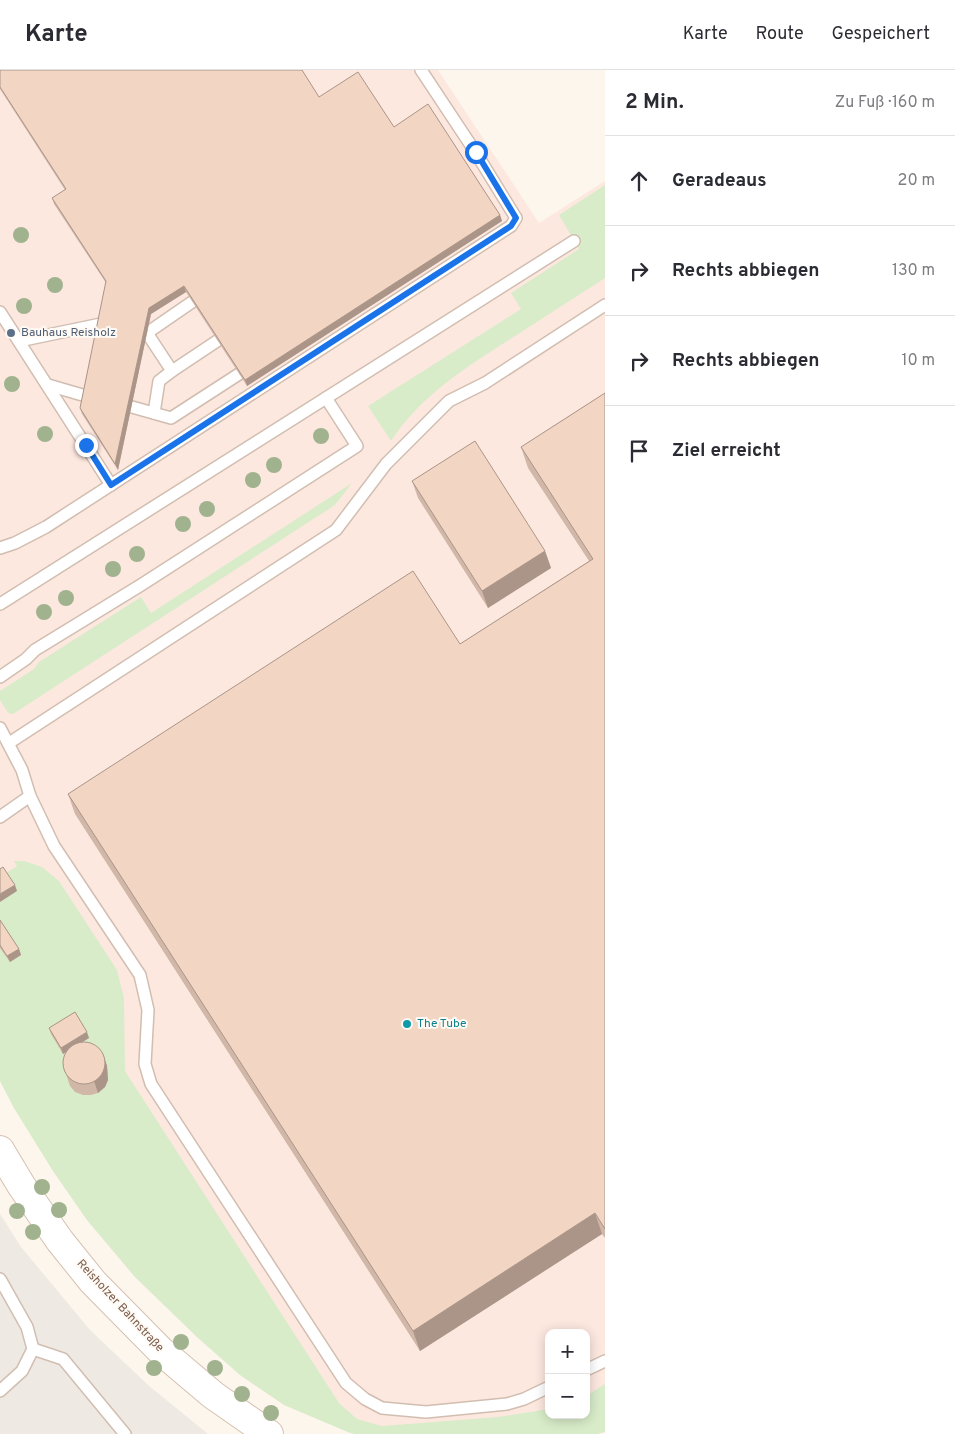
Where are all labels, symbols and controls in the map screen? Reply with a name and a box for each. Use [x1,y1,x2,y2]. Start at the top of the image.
text: Karte [25,20,88,50]
text: Karte [683,23,728,46]
text: Route [756,23,804,46]
text: Gespeichert [832,23,930,46]
text: 2 Min. [625,89,684,116]
text: Zu Fuß · 160 m [835,93,935,113]
route start [465,141,488,164]
icon: ahead [625,167,653,195]
text: Geradeaus [672,169,767,193]
text: 20 m [898,171,935,191]
icon: right [625,257,653,285]
text: Rechts abbiegen [672,259,820,283]
text: 130 m [892,261,935,281]
place label: Bauhaus Reisholz [21,325,116,341]
marker: Bauhaus Reisholz [5,327,17,339]
icon: right [625,347,653,375]
text: Rechts abbiegen [672,349,820,373]
text: 10 m [901,351,935,371]
route end [75,434,98,457]
icon: arrive [625,437,653,465]
text: Ziel erreicht [672,439,781,463]
place label: The Tube [417,1016,466,1032]
marker: The Tube [401,1018,413,1030]
street label: Reisholzer Bahnstraße [73,1256,167,1356]
map controls [545,1329,590,1419]
button: + [545,1329,590,1374]
button: − [545,1374,590,1419]

